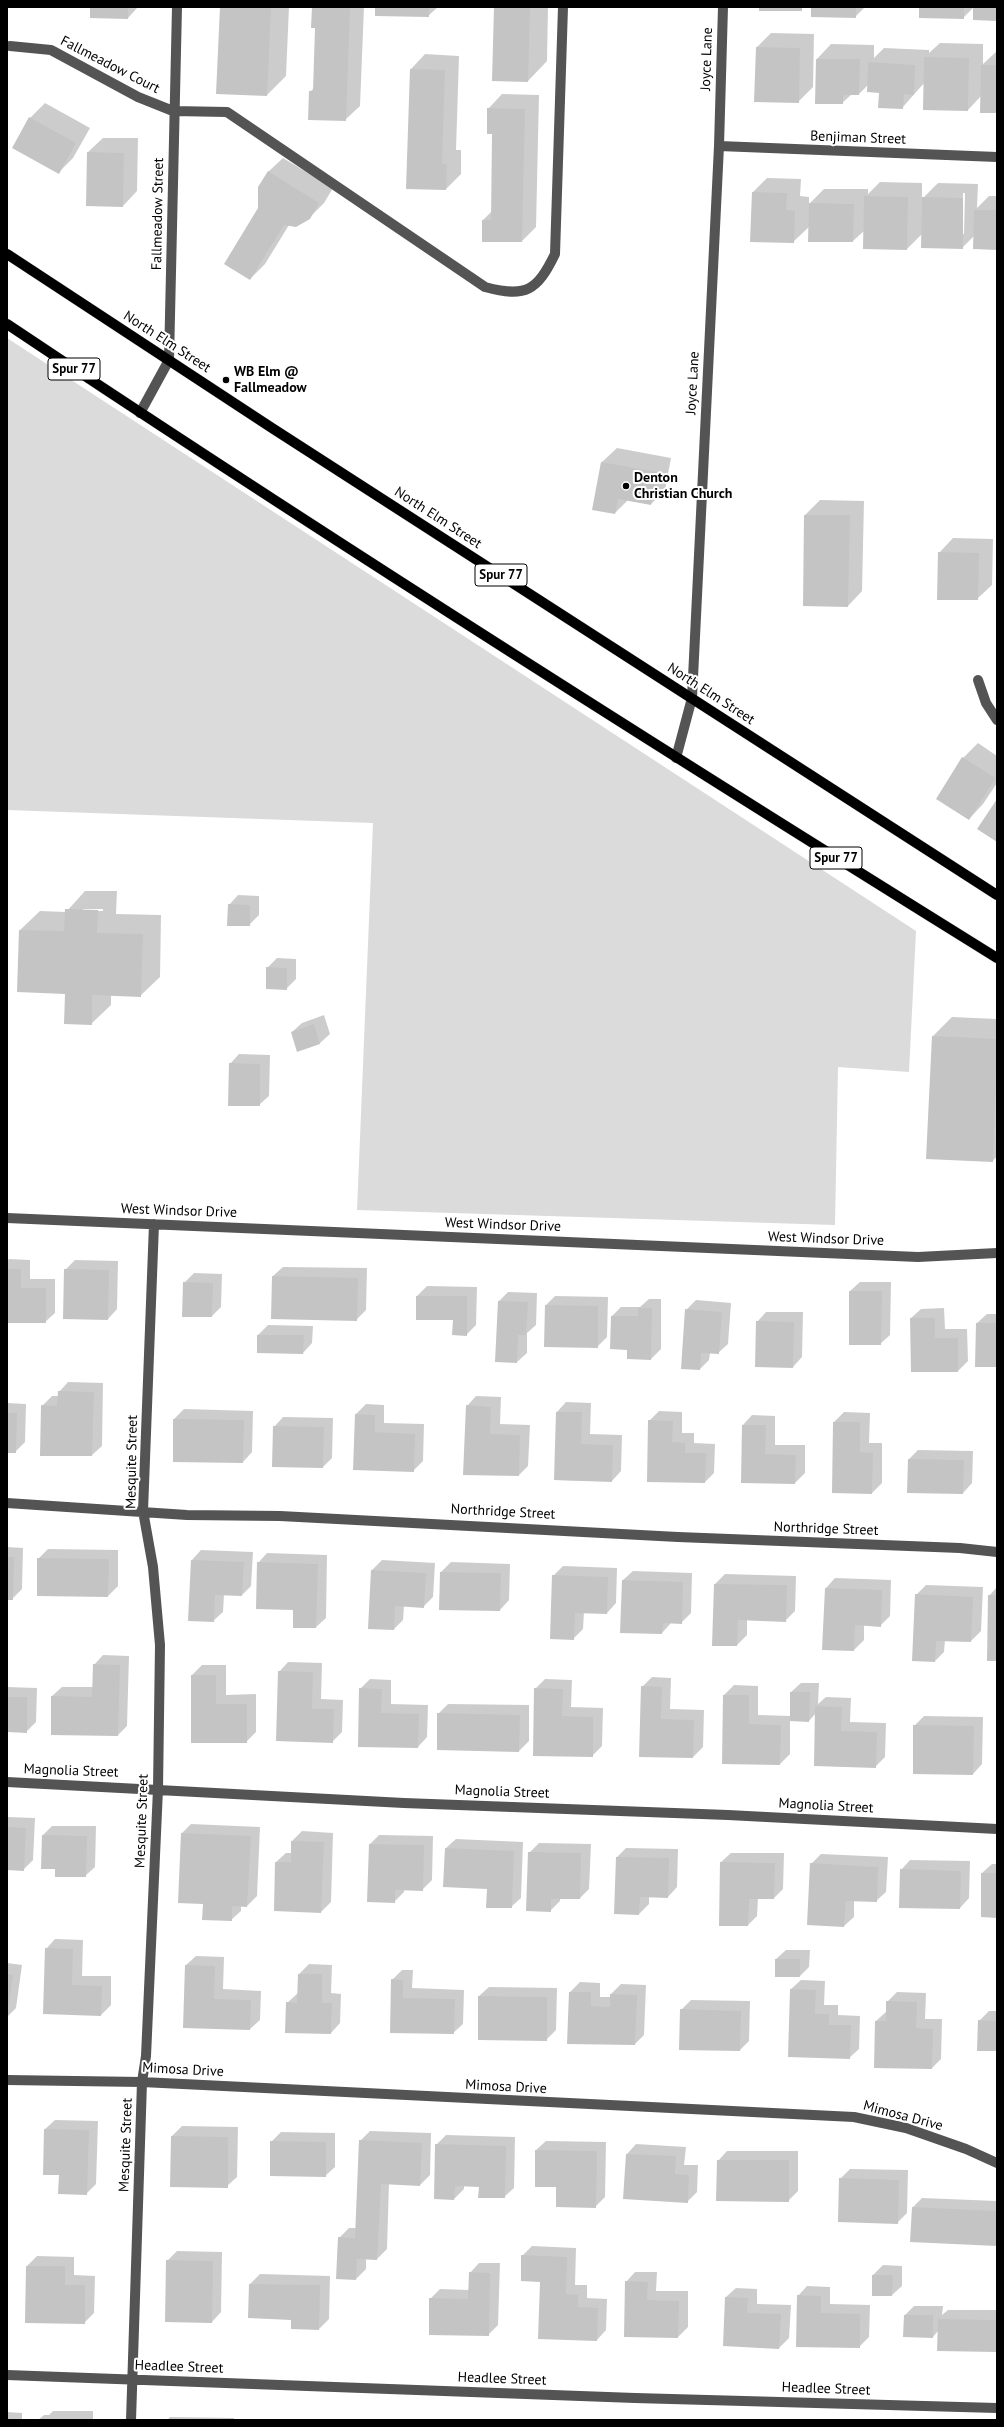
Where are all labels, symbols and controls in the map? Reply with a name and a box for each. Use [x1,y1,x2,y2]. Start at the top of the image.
street label: Joyce Lane [698,27,716,91]
street label: Fallmeadow Court [58,33,162,97]
street label: Benjiman Street [810,128,906,148]
street label: Fallmeadow Street [149,158,167,270]
street label: North Elm Street [120,308,214,376]
street label: Joyce Lane [683,351,703,415]
road number: Spur 77 [48,358,100,380]
place label: WB Elm @ Fallmeadow [234,364,307,396]
marker: WB Elm @ Fallmeadow [221,375,231,385]
place label: Denton Christian Church [634,470,732,502]
marker: Denton Christian Church [621,481,631,491]
street label: North Elm Street [391,484,485,552]
road number: Spur 77 [475,564,527,586]
street label: North Elm Street [664,660,758,728]
road number: Spur 77 [810,847,862,869]
street label: West Windsor Drive [121,1201,237,1221]
street label: West Windsor Drive [445,1215,561,1235]
street label: West Windsor Drive [768,1229,884,1249]
street label: Mesquite Street [123,1415,141,1509]
street label: Northridge Street [450,1501,556,1523]
street label: Northridge Street [773,1519,879,1539]
street label: Magnolia Street [23,1761,119,1781]
street label: Mesquite Street [132,1774,152,1868]
street label: Magnolia Street [454,1782,550,1802]
street label: Magnolia Street [778,1795,874,1817]
street label: Mimosa Drive [142,2059,224,2081]
street label: Mimosa Drive [465,2076,547,2098]
street label: Mimosa Drive [861,2097,945,2135]
street label: Mesquite Street [116,2098,136,2192]
street label: Headlee Street [134,2357,224,2377]
street label: Headlee Street [457,2369,547,2389]
street label: Headlee Street [781,2379,871,2399]

